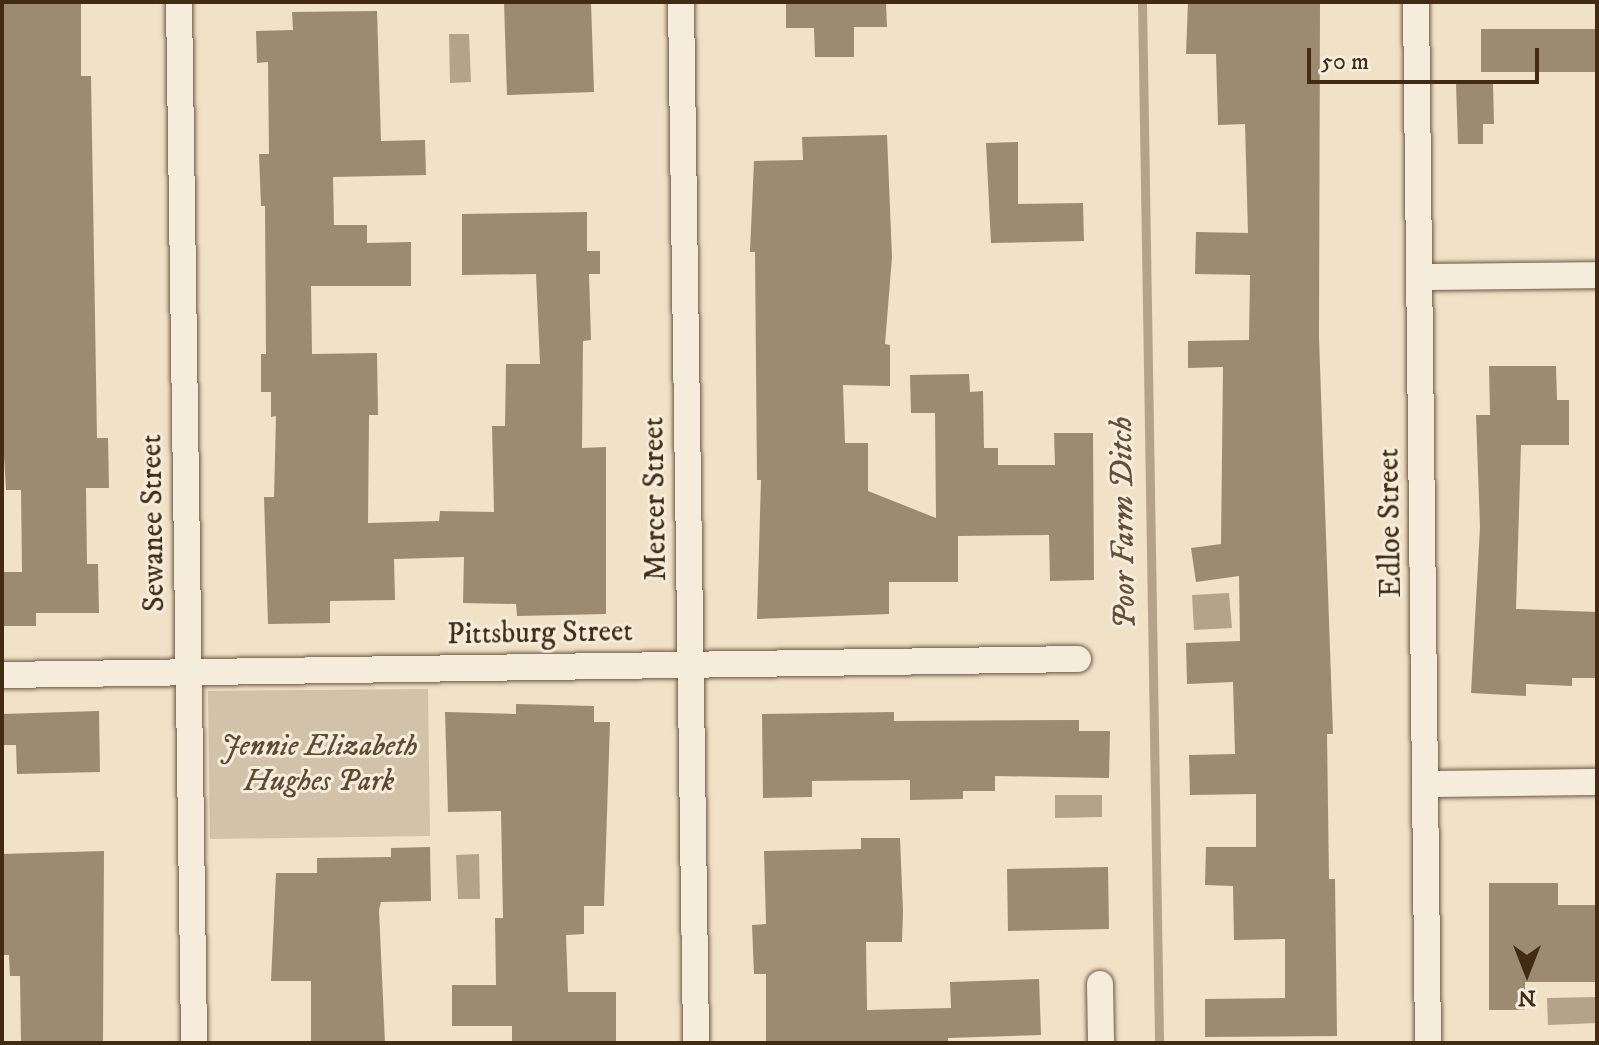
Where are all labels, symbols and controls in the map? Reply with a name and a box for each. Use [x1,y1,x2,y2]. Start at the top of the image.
scale bar [1311,32,1543,82]
text: 50 m [1321,47,1369,77]
water label: Poor Farm Ditch [1103,416,1145,630]
street label: Mercer Street [637,417,675,581]
street label: Sewanee Street [134,434,174,612]
street label: Edloe Street [1372,448,1410,598]
street label: Pittsburg Street [447,614,633,654]
park label: Jennie Elizabeth Hughes Park [220,729,418,800]
north arrow [1487,933,1567,1013]
text: N [1518,984,1536,1011]

